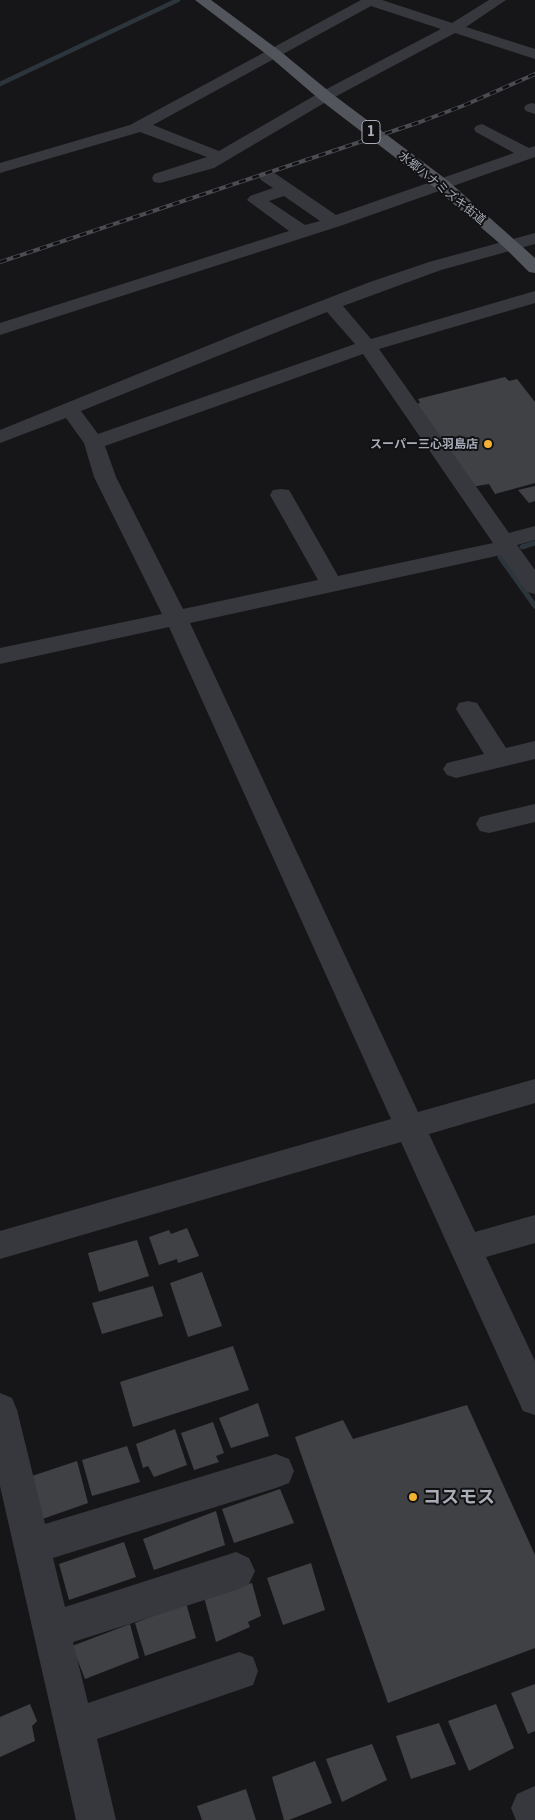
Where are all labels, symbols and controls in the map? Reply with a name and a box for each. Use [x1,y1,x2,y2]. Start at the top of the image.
road number: 1 [362,120,380,144]
street label: 水郷ハナミズキ街道 [396,148,488,228]
place label: スーパー三心羽島店 [370,437,478,451]
marker: スーパー三心羽島店 [482,438,494,450]
place label: コスモス [423,1486,495,1508]
marker: コスモス [407,1491,419,1503]

